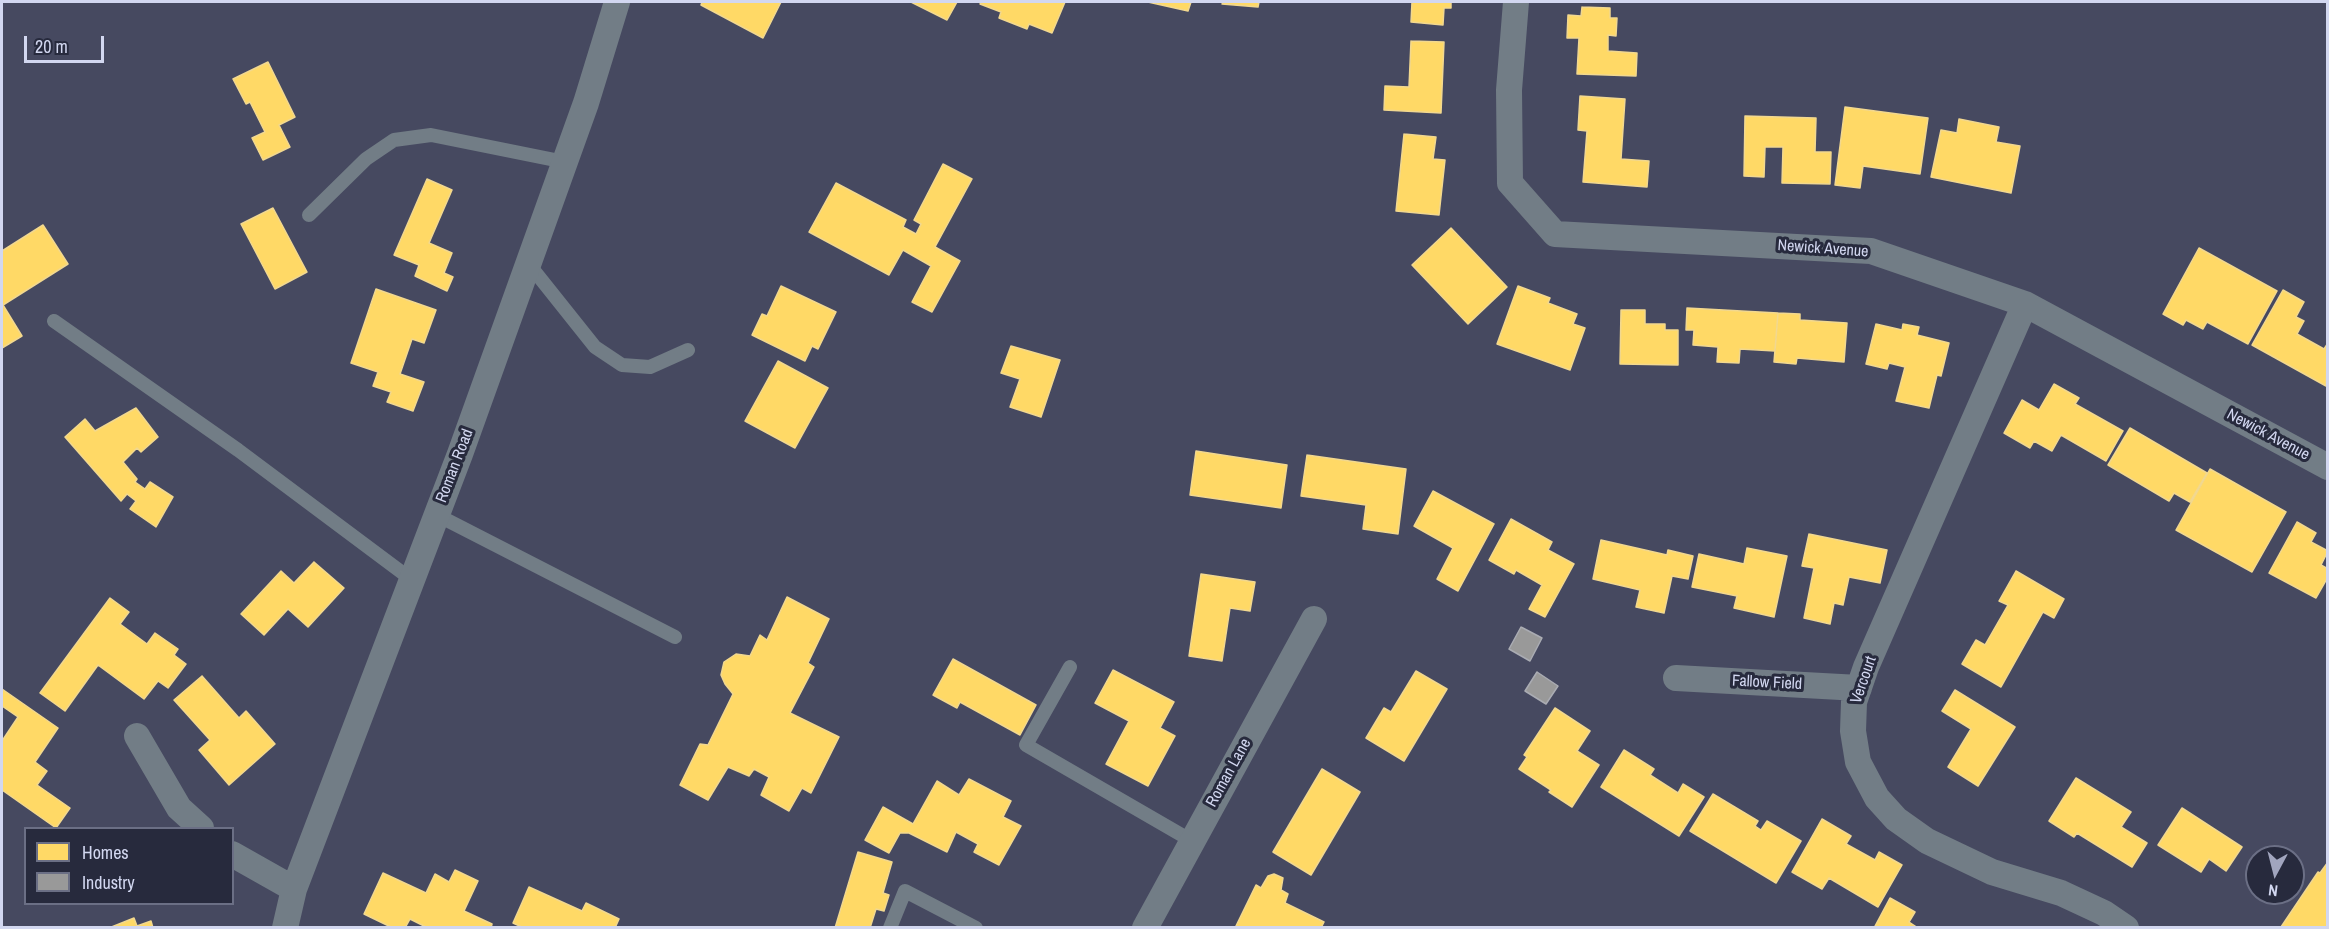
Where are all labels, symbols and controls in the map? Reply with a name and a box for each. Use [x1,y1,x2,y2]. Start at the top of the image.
scale bar [27,24,106,62]
text: 20 m [35,34,68,59]
street label: Newick Avenue [1777,236,1869,262]
street label: Newick Avenue [2223,405,2313,465]
street label: Roman Road [432,426,478,506]
street label: Vercourt [1847,654,1881,706]
street label: Fallow Field [1732,672,1802,694]
street label: Roman Lane [1202,735,1256,811]
legend [24,827,234,905]
text: Homes [82,840,129,865]
north arrow [2245,845,2305,905]
text: Industry [82,870,135,895]
text: N [2267,879,2279,902]

